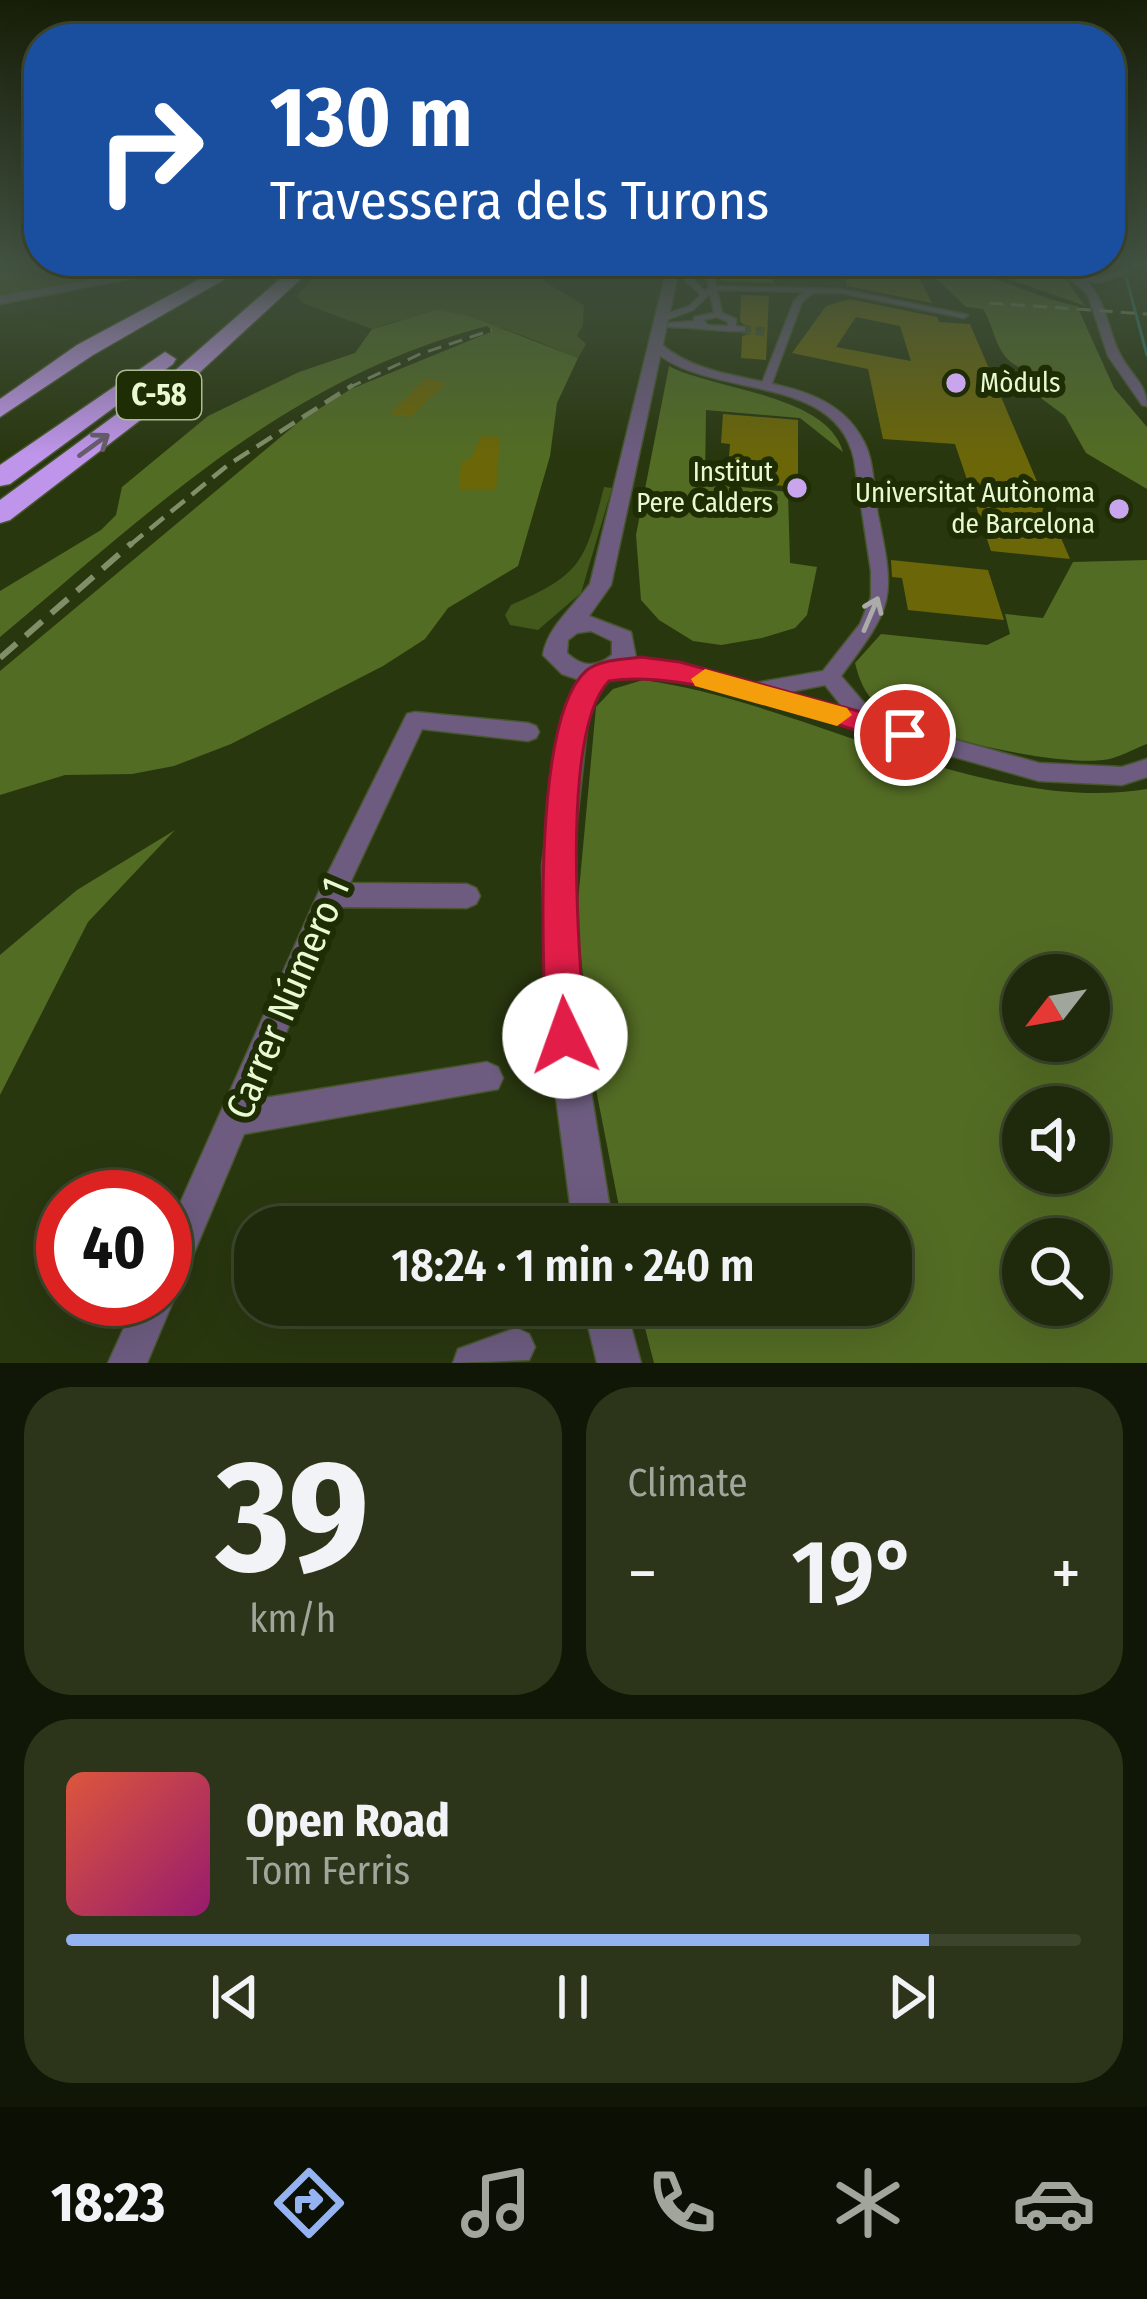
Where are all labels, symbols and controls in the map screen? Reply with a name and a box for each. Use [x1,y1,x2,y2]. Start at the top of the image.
text: 130 m [270,67,473,168]
icon: right [72,72,228,228]
text: Travessera dels Turons [270,169,769,233]
place label: Mòduls [980,367,1061,399]
marker: Mòduls [943,370,969,396]
road number: C-58 [117,371,201,419]
one-way arrow [78,432,110,458]
place label: Institut Pere Calders [636,456,773,519]
marker: Institut Pere Calders [784,475,810,501]
place label: Universitat Autònoma de Barcelona [855,477,1095,540]
marker: Universitat Autònoma de Barcelona [1106,496,1132,522]
one-way arrow [862,596,883,633]
pin [854,684,956,786]
icon: arrive [872,702,938,768]
street label: Carrer Número 1 [216,871,359,1126]
north arrow [1002,954,1110,1062]
map controls [1002,954,1110,1326]
position arrow [502,973,628,1099]
button: sound [1002,1086,1110,1194]
speed limit sign: 40 [36,1170,192,1326]
button: search [1002,1218,1110,1326]
text: 18:24 · 1 min · 240 m [392,1239,754,1293]
text: 39 [216,1424,369,1611]
text: Climate [628,1460,748,1506]
text: 19° [791,1519,917,1627]
text: − [628,1534,657,1613]
text: + [1051,1534,1081,1613]
text: km/h [249,1596,336,1642]
text: Open Road [246,1794,450,1848]
text: Tom Ferris [246,1848,410,1894]
icon: previous [202,1964,268,2030]
icon: pause [540,1964,606,2030]
icon: next [879,1964,945,2030]
icon: directions [267,2161,351,2245]
icon: music [454,2161,538,2245]
icon: phone [640,2161,724,2245]
icon: climate [826,2161,910,2245]
icon: car [1012,2161,1096,2245]
text: 18:23 [51,2171,165,2235]

